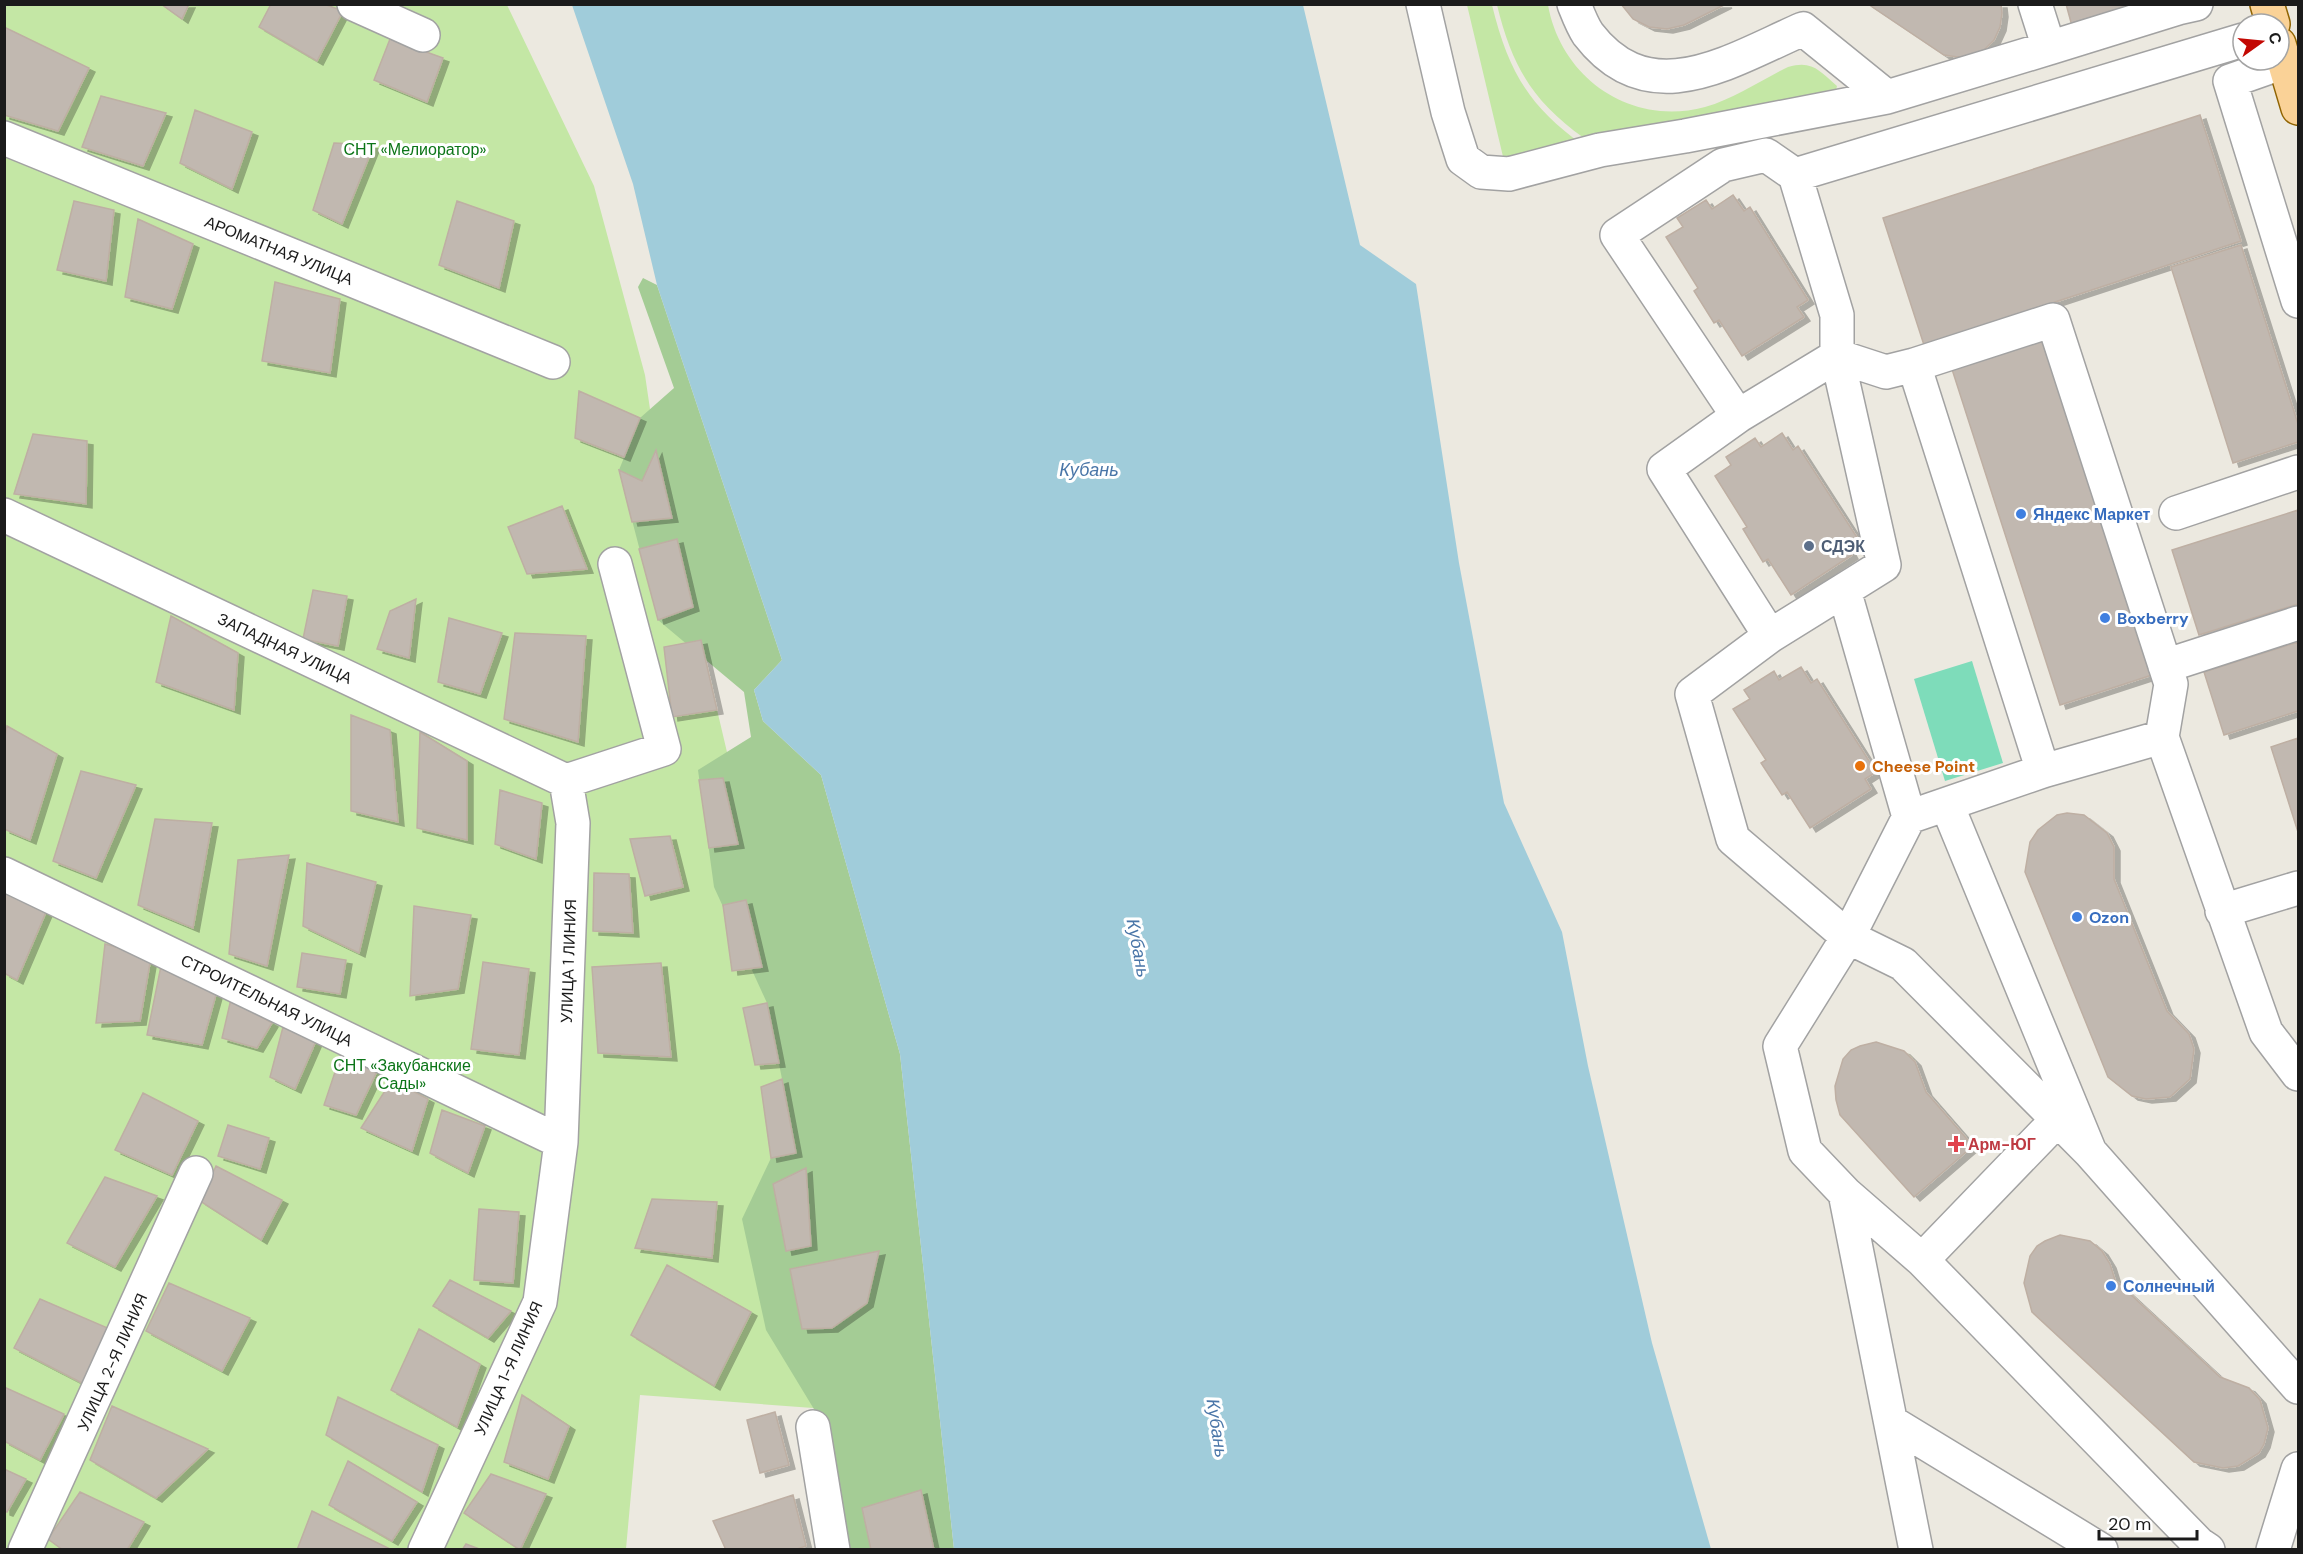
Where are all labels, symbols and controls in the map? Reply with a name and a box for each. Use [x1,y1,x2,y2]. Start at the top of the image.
north arrow [2231,12,2291,72]
text: С [2263,30,2287,47]
park label: СНТ «Мелиоратор» [343,139,487,160]
street label: АРОМАТНАЯ УЛИЦА [202,211,356,290]
water label: Кубань [1059,458,1119,482]
place label: Яндекс Маркет [2033,504,2151,525]
marker: Яндекс Маркет [2014,507,2028,521]
place label: СДЭК [1821,536,1865,557]
marker: СДЭК [1802,539,1816,553]
street label: ЗАПАДНАЯ УЛИЦА [214,608,356,689]
place label: Boxberry [2117,608,2189,629]
marker: Boxberry [2098,611,2112,625]
place label: Cheese Point [1872,756,1975,777]
marker: Cheese Point [1853,759,1867,773]
street label: УЛИЦА 1 ЛИНИЯ [556,899,581,1023]
place label: Ozon [2089,907,2129,928]
marker: Ozon [2070,910,2084,924]
water label: Кубань [1121,917,1155,979]
street label: СТРОИТЕЛЬНАЯ УЛИЦА [177,950,356,1051]
park label: СНТ «Закубанские Сады» [333,1055,471,1094]
place label: Арм-ЮГ [1968,1134,2036,1155]
marker: Арм-ЮГ [1949,1137,1963,1151]
place label: Солнечный [2123,1276,2215,1297]
marker: Солнечный [2104,1279,2118,1293]
street label: УЛИЦА 2-Я ЛИНИЯ [73,1290,152,1434]
street label: УЛИЦА 1-Я ЛИНИЯ [469,1298,547,1438]
water label: Кубань [1201,1397,1233,1459]
scale bar [2099,1503,2196,1541]
text: 20 m [2108,1512,2151,1536]

